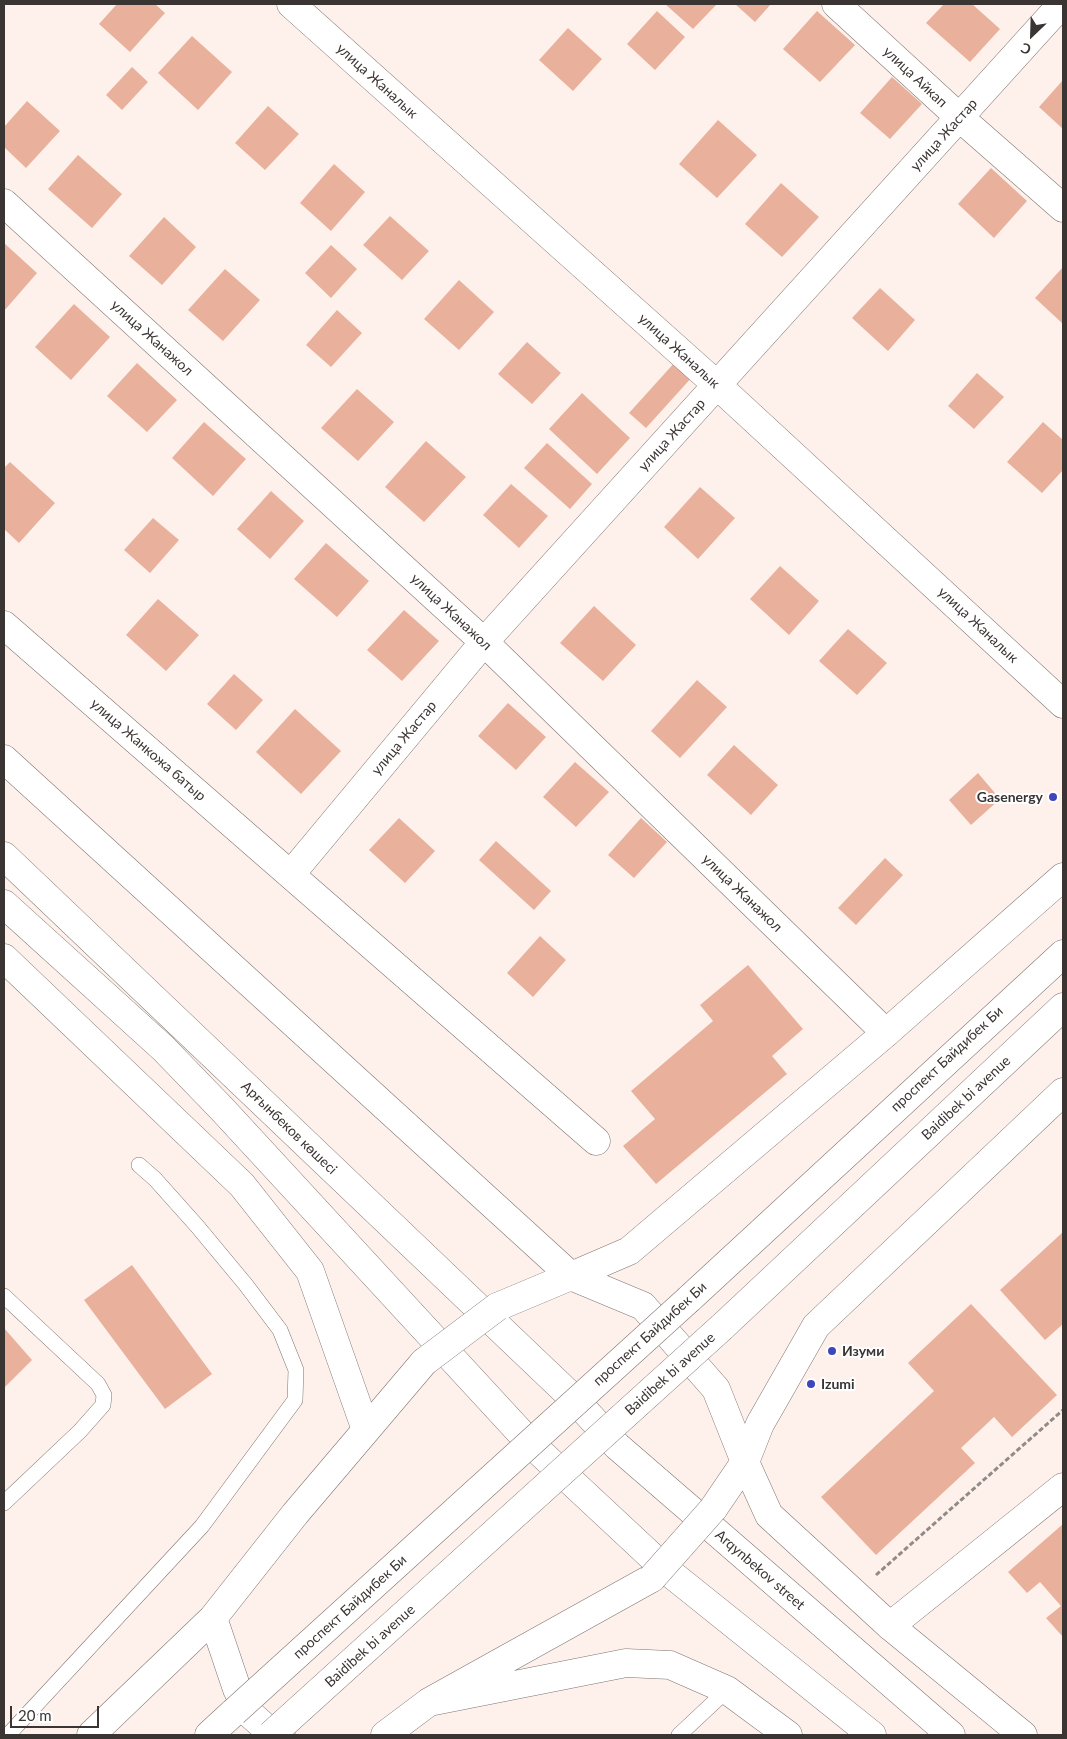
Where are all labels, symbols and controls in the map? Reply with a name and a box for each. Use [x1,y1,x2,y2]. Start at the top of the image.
north arrow [1007,10,1057,60]
street label: улица Жаналык [333,40,421,122]
text: С [1018,40,1033,59]
street label: улица Айкап [880,43,950,111]
street label: улица Жастар [907,95,981,175]
street label: улица Жанажол [107,297,197,379]
street label: улица Жаналык [635,310,723,392]
street label: улица Жастар [635,395,709,475]
street label: улица Жанажол [407,570,495,654]
street label: улица Жаналык [934,584,1022,666]
street label: улица Жанкожа батыр [87,695,209,805]
street label: улица Жастар [368,697,440,779]
place label: Gasenergy [977,789,1043,805]
marker: Gasenergy [1047,791,1059,803]
street label: улица Жанажол [699,851,785,935]
street label: проспект Байдибек Би [888,1003,1006,1115]
street label: Baidibek bi avenue [918,1053,1014,1143]
street label: Арғынбеков көшесі [238,1078,340,1178]
street label: проспект Байдибек Би [590,1279,710,1389]
street label: Baidibek bi avenue [621,1329,719,1419]
place label: Изуми [842,1343,884,1359]
marker: Изуми [826,1345,838,1357]
place label: Izumi [821,1376,855,1392]
marker: Izumi [805,1378,817,1390]
street label: Arqynbekov street [712,1527,808,1613]
street label: проспект Байдибек Би [290,1552,410,1662]
street label: Baidibek bi avenue [321,1601,419,1691]
scale bar [12,1696,101,1728]
text: 20 m [18,1706,52,1724]

